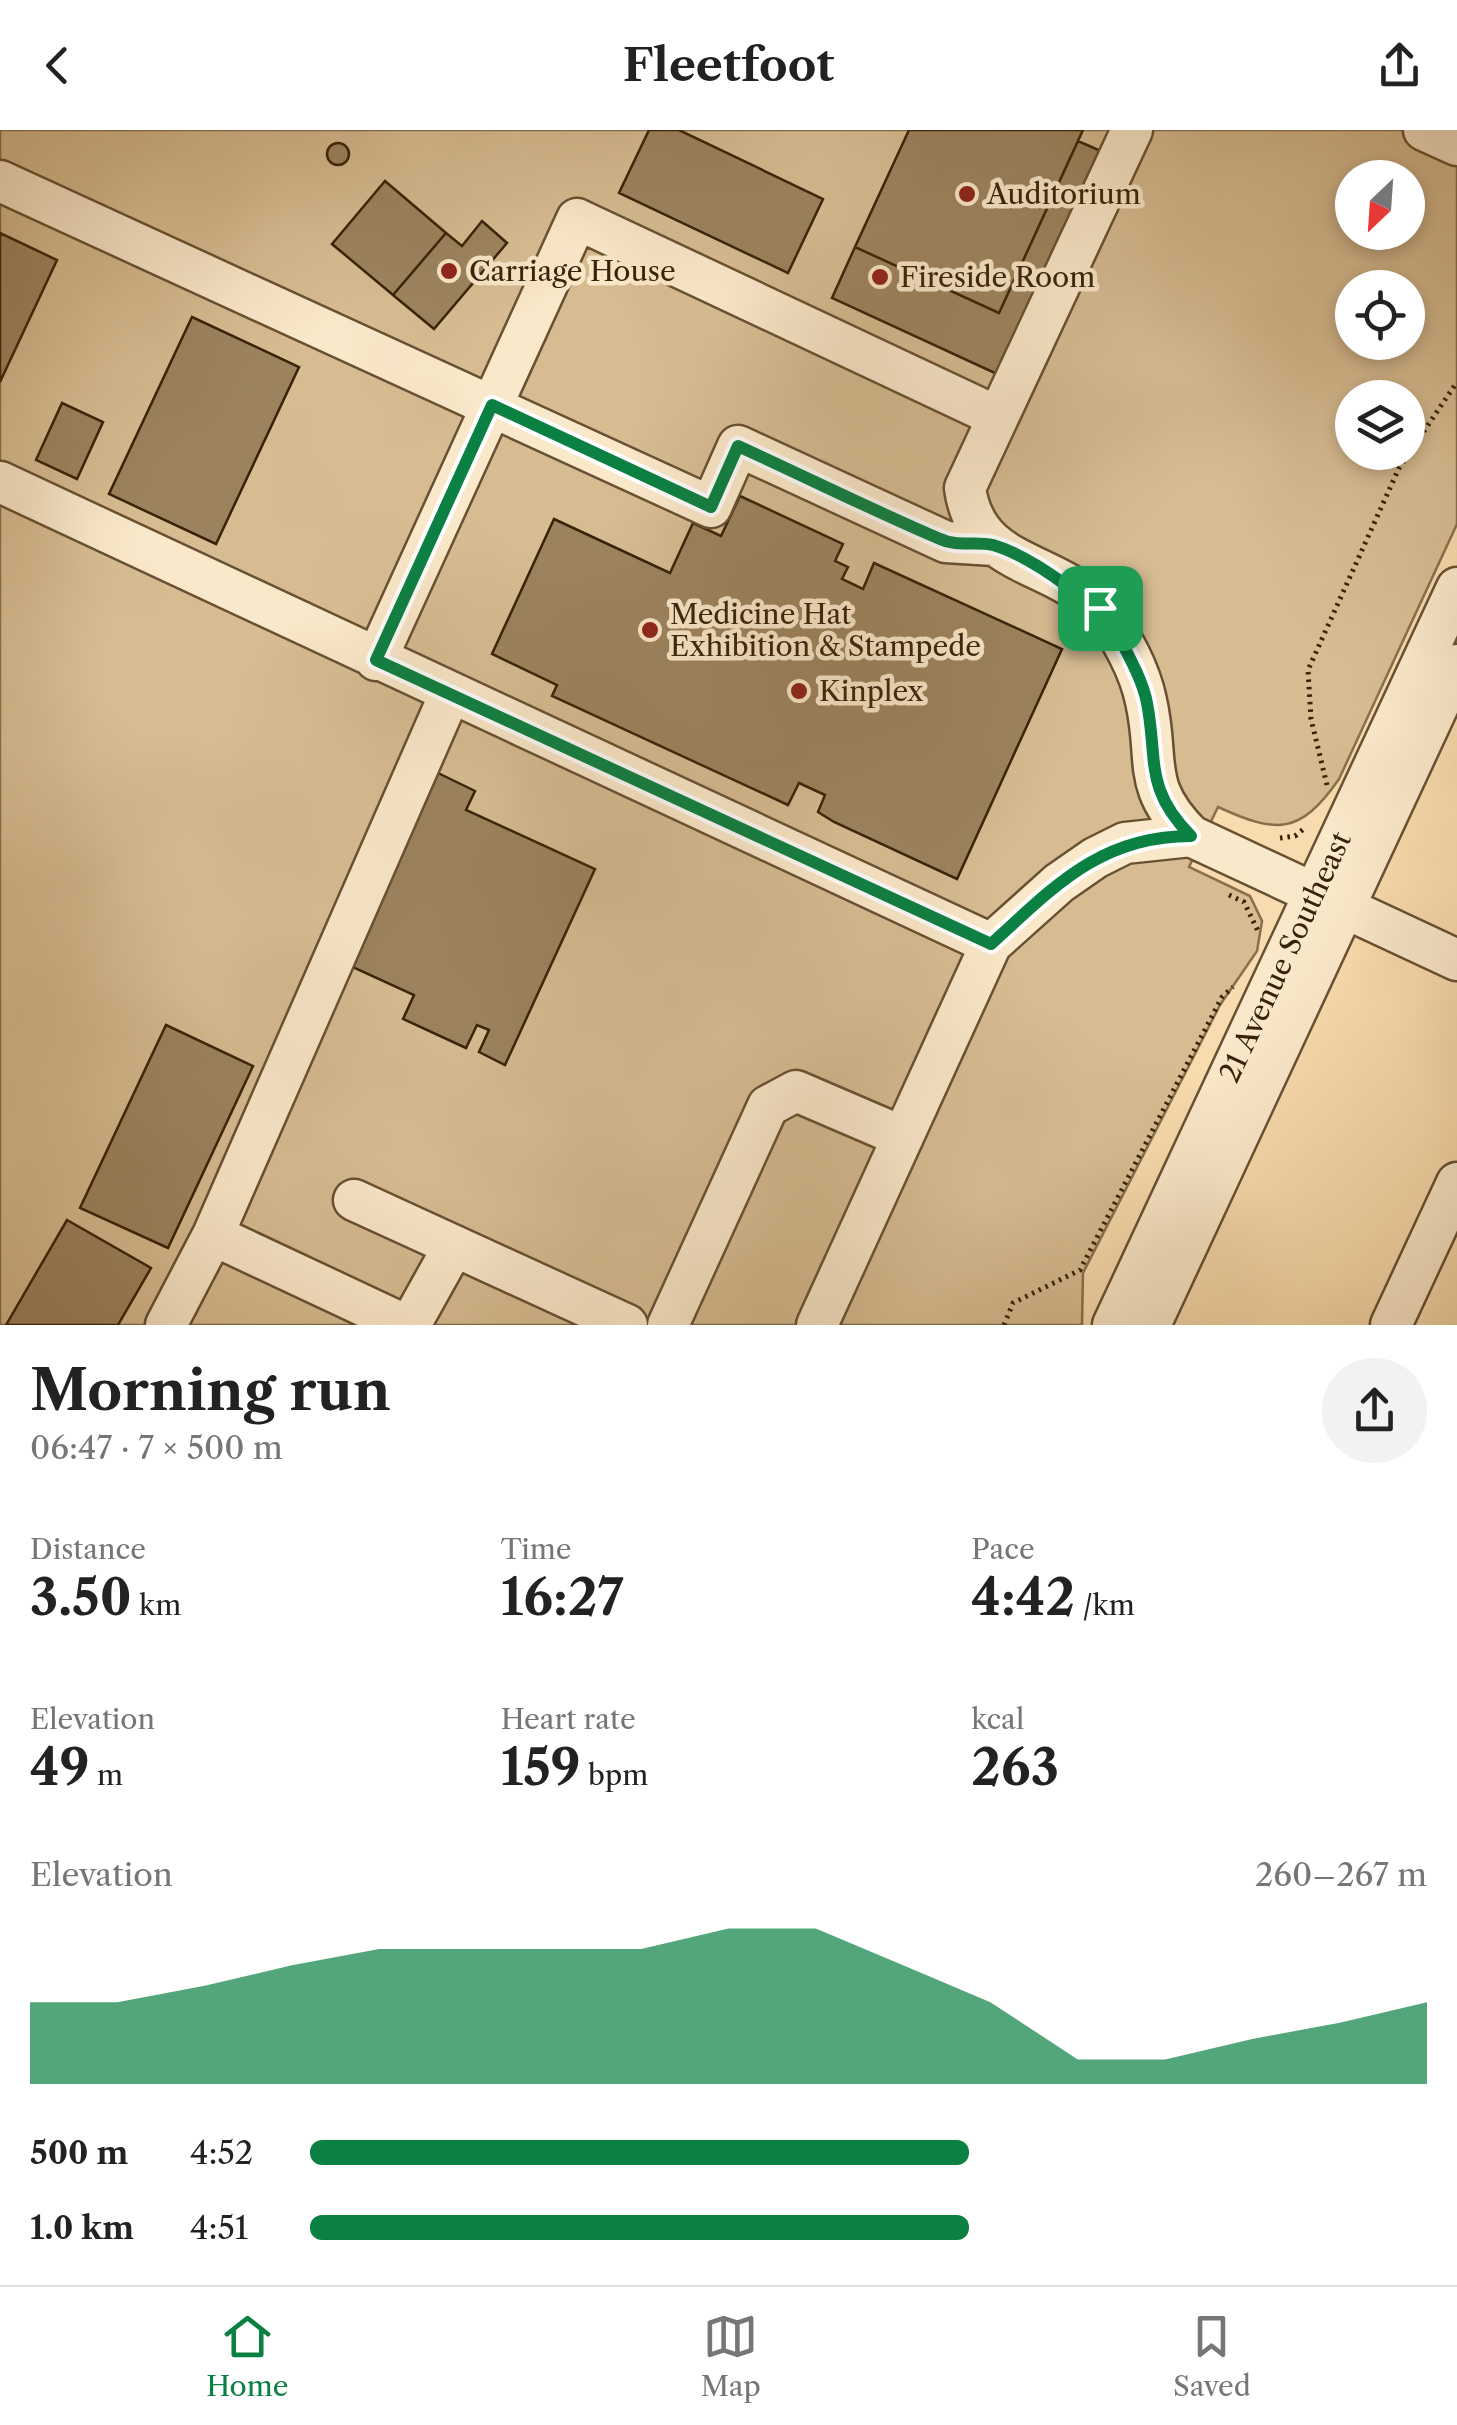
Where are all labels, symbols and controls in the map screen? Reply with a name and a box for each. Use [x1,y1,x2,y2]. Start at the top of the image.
text: Fleetfoot [623,37,834,93]
icon: back [30,38,85,93]
icon: share [1372,38,1427,93]
north arrow [1335,160,1425,250]
map controls [1335,160,1425,470]
place label: Auditorium [986,177,1141,211]
marker: Auditorium [956,183,978,205]
place label: Carriage House [469,254,676,288]
marker: Carriage House [438,260,460,282]
place label: Fireside Room [900,260,1095,294]
marker: Fireside Room [869,266,891,288]
button: locate [1335,270,1425,360]
button: layers [1335,380,1425,470]
pin [1058,566,1143,651]
icon: arrive [1073,581,1128,636]
place label: Medicine Hat Exhibition & Stampede [670,597,981,663]
marker: Medicine Hat Exhibition & Stampede [639,619,661,641]
place label: Kinplex [819,674,924,708]
marker: Kinplex [788,680,810,702]
street label: 21 Avenue Southeast [1212,826,1358,1088]
text: Morning run [30,1357,391,1424]
button: share [1322,1358,1427,1463]
text: 06:47 · 7 × 500 m [30,1428,283,1467]
text: Distance [30,1532,146,1566]
text: Time [501,1532,571,1566]
text: Pace [971,1532,1035,1566]
text: 3.50 [30,1566,132,1628]
text: 16:27 [501,1566,623,1628]
text: 4:42 [971,1566,1075,1628]
text: km [132,1588,181,1622]
text: /km [1075,1588,1135,1622]
text: Elevation [30,1702,155,1736]
text: Heart rate [501,1702,636,1736]
text: kcal [971,1702,1024,1736]
text: 49 [30,1736,89,1798]
text: 159 [501,1736,581,1798]
text: 263 [971,1736,1059,1798]
text: m [89,1758,123,1792]
text: bpm [581,1758,648,1792]
text: Elevation [30,1855,173,1894]
text: 260–267 m [1255,1855,1427,1894]
text: 500 m [30,2133,128,2172]
text: 4:52 [190,2133,253,2172]
text: 1.0 km [30,2208,134,2247]
text: 4:51 [190,2208,248,2247]
tab: Home [206,2309,288,2403]
tab: Map [701,2309,761,2403]
tab: Saved [1173,2309,1251,2403]

